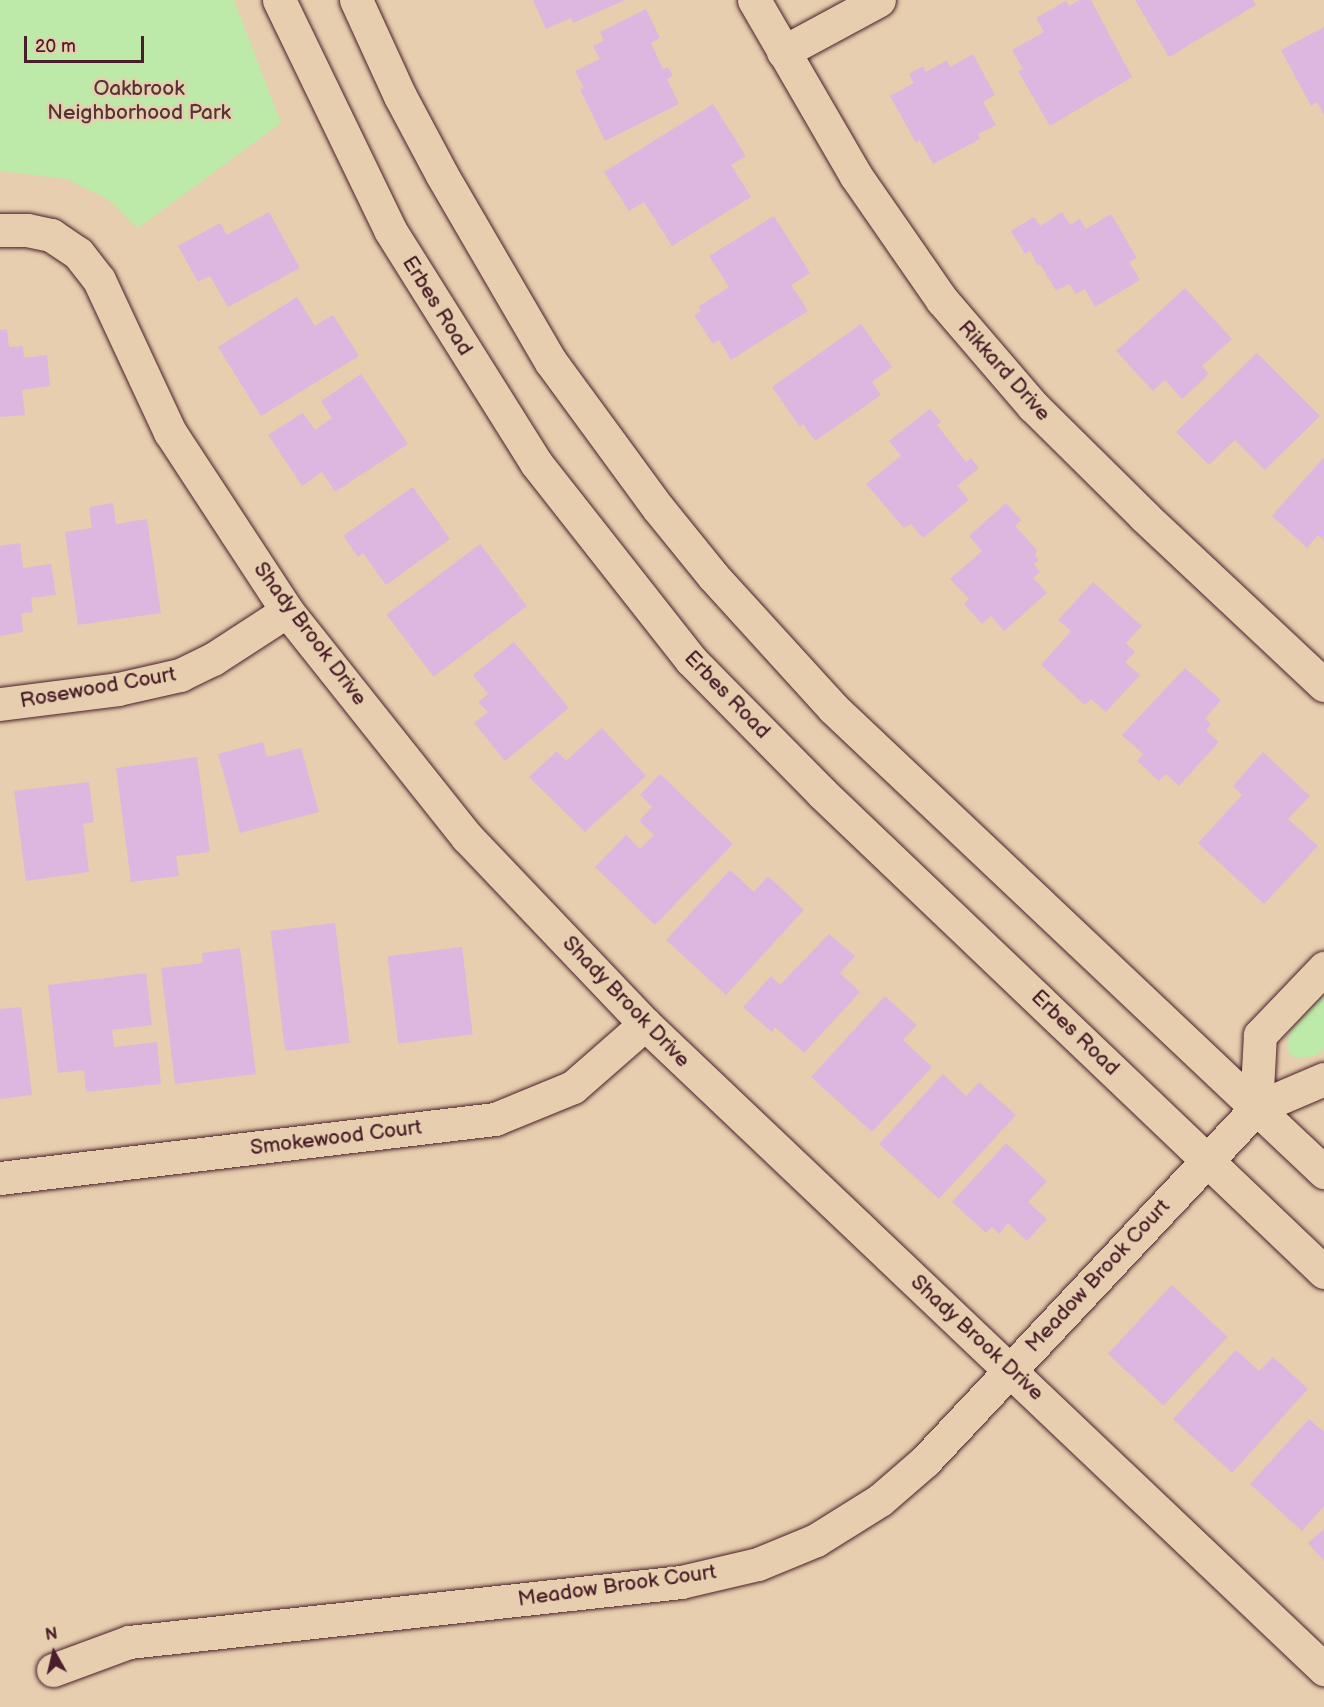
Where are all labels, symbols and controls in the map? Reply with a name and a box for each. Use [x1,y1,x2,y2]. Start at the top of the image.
scale bar [27,24,147,62]
text: 20 m [35,36,76,57]
park label: Oakbrook Neighborhood Park [47,76,231,126]
street label: Erbes Road [396,252,478,360]
street label: Rikkard Drive [952,316,1056,426]
street label: Shady Brook Drive [248,557,372,711]
street label: Erbes Road [679,646,775,744]
street label: Rosewood Court [18,662,178,714]
street label: Shady Brook Drive [556,931,696,1073]
street label: Erbes Road [1026,985,1124,1081]
street label: Smokewood Court [249,1115,423,1161]
street label: Meadow Brook Court [1021,1194,1175,1358]
street label: Shady Brook Drive [905,1269,1049,1407]
street label: Meadow Brook Court [516,1560,718,1612]
north arrow [24,1623,84,1683]
text: N [44,1624,59,1645]

